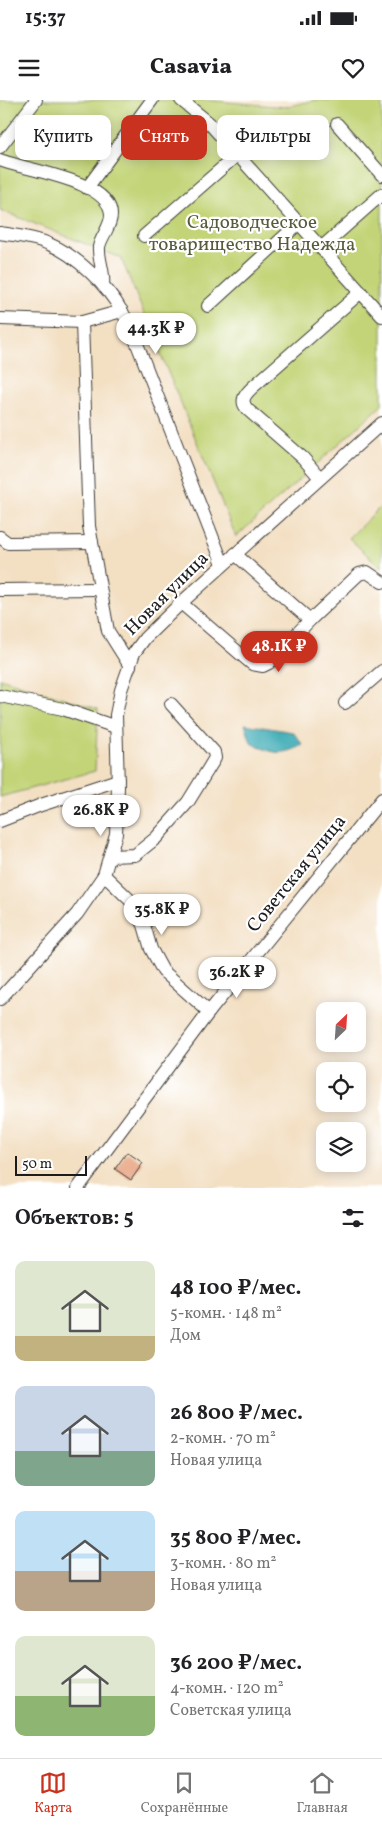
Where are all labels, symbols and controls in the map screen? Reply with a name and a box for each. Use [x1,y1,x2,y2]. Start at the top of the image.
text: 15:37 [25,5,66,31]
text: Casavia [150,52,232,83]
icon: menu [15,54,43,82]
icon: heart [339,54,367,82]
chip: Купить [15,115,111,160]
chip: Снять [121,115,207,160]
chip: Фильтры [217,115,329,160]
park label: Садоводческое товарищество Надежда [149,210,355,258]
pin: 44.3K ₽ [110,312,202,355]
text: 44.3K ₽ [127,318,185,340]
street label: Новая улица [119,546,215,642]
pin: 48.1K ₽ [233,630,325,673]
text: 48.1K ₽ [252,636,306,658]
pin: 26.8K ₽ [55,794,147,837]
text: 26.8K ₽ [73,800,129,822]
street label: Советская улица [241,810,353,938]
pin: 35.8K ₽ [116,894,208,936]
text: 35.8K ₽ [135,899,189,921]
pin: 36.2K ₽ [191,956,283,999]
text: 36.2K ₽ [209,962,265,984]
north arrow [316,1002,366,1052]
map controls [316,1002,366,1172]
button: locate [316,1062,366,1112]
button: layers [316,1122,366,1172]
scale bar [15,1153,88,1176]
text: 50 m [22,1155,52,1174]
text: Объектов: 5 [15,1204,134,1233]
icon: filters [339,1204,367,1232]
text: 48 100 ₽/мес. [170,1274,302,1303]
icon: home [55,1281,115,1341]
text: 5-комн. · 148 m² [170,1303,282,1325]
text: Дом [170,1325,201,1347]
text: 26 800 ₽/мес. [170,1399,303,1428]
icon: home [55,1406,115,1466]
text: 2-комн. · 70 m² [170,1428,276,1450]
text: Новая улица [170,1450,262,1472]
text: 35 800 ₽/мес. [170,1524,301,1553]
icon: home [55,1531,115,1591]
text: 3-комн. · 80 m² [170,1553,277,1575]
text: Новая улица [170,1575,262,1597]
text: 36 200 ₽/мес. [170,1649,302,1678]
icon: home [55,1656,115,1716]
text: 4-комн. · 120 m² [170,1678,284,1700]
text: Советская улица [170,1700,292,1722]
tab: Карта [34,1769,72,1818]
tab: Сохранённые [141,1769,228,1818]
tab: Главная [297,1769,348,1818]

